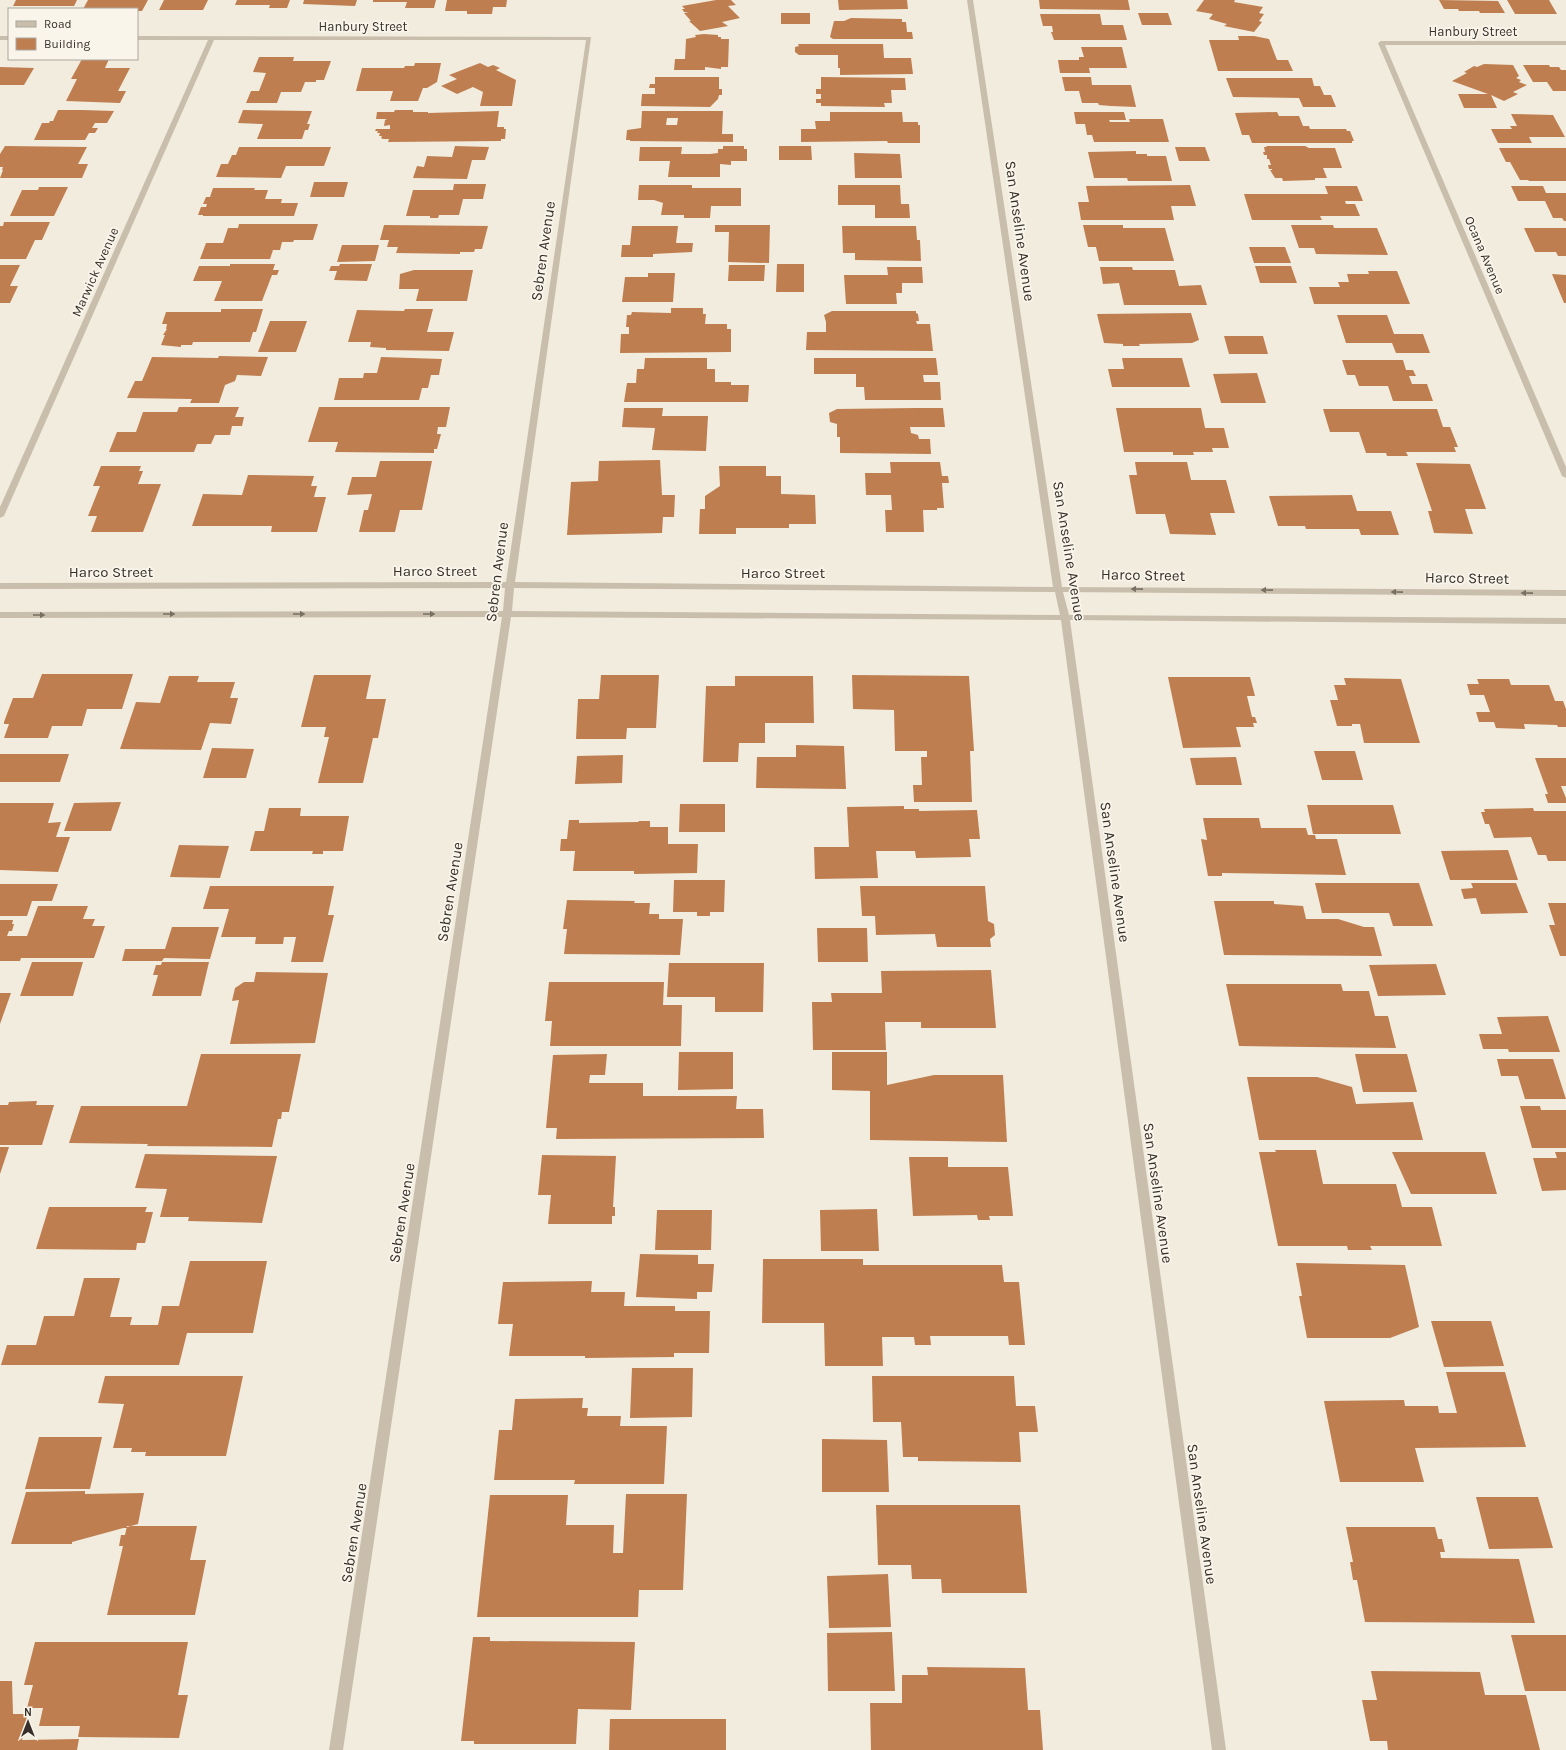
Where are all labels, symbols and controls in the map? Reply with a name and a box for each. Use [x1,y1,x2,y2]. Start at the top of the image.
legend [8,8,138,60]
text: Road [44,17,72,31]
street label: Hanbury Street [319,19,408,34]
street label: Hanbury Street [1429,24,1518,39]
text: Building [44,37,91,51]
street label: San Anseline Avenue [1001,160,1039,302]
street label: Sebren Avenue [527,200,559,302]
street label: Ocana Avenue [1462,214,1508,296]
street label: Marwick Avenue [69,225,122,319]
street label: San Anseline Avenue [1049,480,1089,622]
street label: Sebren Avenue [482,521,512,623]
street label: Harco Street [393,562,478,580]
street label: Harco Street [69,563,154,581]
street label: Harco Street [741,564,826,582]
street label: Harco Street [1101,565,1186,585]
street label: Harco Street [1425,568,1510,588]
one-way arrow [1130,586,1143,592]
one-way arrow [1260,587,1273,593]
one-way arrow [1390,589,1403,595]
one-way arrow [1520,590,1533,596]
one-way arrow [163,611,176,617]
one-way arrow [293,611,306,617]
one-way arrow [423,611,436,617]
one-way arrow [33,612,46,618]
street label: San Anseline Avenue [1096,801,1134,943]
street label: Sebren Avenue [433,841,467,943]
street label: San Anseline Avenue [1139,1122,1177,1264]
street label: Sebren Avenue [385,1162,419,1264]
street label: San Anseline Avenue [1183,1443,1221,1585]
street label: Sebren Avenue [337,1482,371,1584]
north arrow [8,1702,48,1742]
text: N [24,1706,32,1719]

